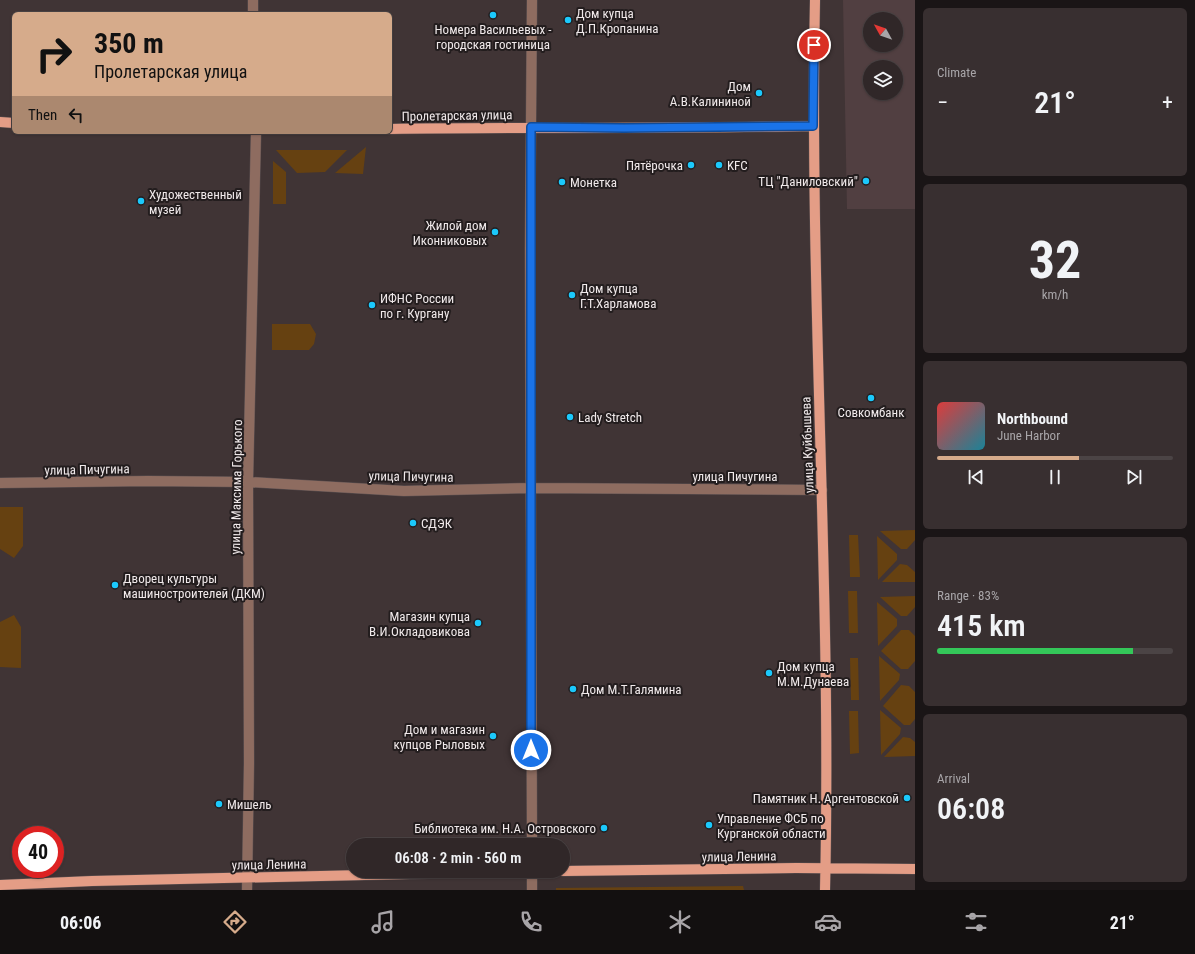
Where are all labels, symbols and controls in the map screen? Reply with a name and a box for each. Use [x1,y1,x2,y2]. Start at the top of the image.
place label: Дом купца Д.П.Кропанина [576,6,659,36]
marker: Номера Васильевых - городская гостиница [488,10,498,20]
north arrow [863,12,903,52]
map controls [863,12,903,100]
marker: Дом купца Д.П.Кропанина [563,15,573,25]
place label: Номера Васильевых - городская гостиница [435,22,551,52]
text: 350 m [94,27,164,60]
icon: right [28,28,80,80]
pin [797,28,831,62]
icon: arrive [803,34,825,56]
button: layers [863,60,903,100]
text: Пролетарская улица [94,61,247,82]
text: Climate [937,65,976,80]
place label: Дом А.В.Калининой [670,79,751,109]
text: 21° [1034,85,1076,120]
marker: Дом А.В.Калининой [754,88,764,98]
text: − [937,90,948,115]
text: + [1162,90,1173,115]
icon: left [65,104,87,126]
text: Then [28,106,57,124]
street label: Пролетарская улица [401,107,513,124]
place label: Пятёрочка [626,158,683,173]
place label: KFC [727,158,748,173]
marker: Пятёрочка [686,160,696,170]
marker: KFC [714,160,724,170]
place label: ТЦ "Даниловский" [758,174,858,189]
place label: Монетка [570,175,617,190]
marker: ТЦ "Даниловский" [861,176,871,186]
marker: Монетка [557,177,567,187]
place label: Художественный музей [149,187,242,217]
marker: Художественный музей [136,196,146,206]
place label: Жилой дом Иконниковых [413,218,487,248]
marker: Жилой дом Иконниковых [490,227,500,237]
text: 32 [1029,230,1081,291]
place label: Дом купца Г.Т.Харламова [580,281,656,311]
text: km/h [1042,287,1068,302]
marker: Дом купца Г.Т.Харламова [567,290,577,300]
place label: ИФНС России по г. Кургану [380,291,454,321]
marker: ИФНС России по г. Кургану [367,300,377,310]
marker: Совкомбанк [866,393,876,403]
street label: улица Куйбышева [798,396,817,494]
place label: Совкомбанк [838,405,905,420]
place label: Lady Stretch [578,410,642,425]
text: Northbound [997,410,1068,428]
marker: Lady Stretch [565,412,575,422]
street label: улица Максима Горького [228,419,245,555]
text: June Harbor [997,428,1060,443]
street label: улица Пичугина [44,461,130,478]
icon: previous [965,466,987,488]
icon: pause [1044,466,1066,488]
icon: next [1123,466,1145,488]
street label: улица Пичугина [368,468,454,485]
street label: улица Пичугина [692,469,778,484]
place label: СДЭК [421,516,453,531]
marker: СДЭК [408,518,418,528]
place label: Дворец культуры машиностроителей (ДКМ) [123,571,265,601]
marker: Дворец культуры машиностроителей (ДКМ) [110,580,120,590]
text: Range · 83% [937,588,999,603]
text: 415 km [937,608,1026,643]
place label: Магазин купца В.И.Окладовикова [369,609,470,639]
marker: Магазин купца В.И.Окладовикова [473,618,483,628]
place label: Дом купца М.М.Дунаева [777,659,849,689]
marker: Дом купца М.М.Дунаева [764,668,774,678]
place label: Дом М.Т.Галямина [581,682,682,697]
marker: Дом М.Т.Галямина [568,684,578,694]
place label: Дом и магазин купцов Рыловых [394,722,485,752]
position arrow [510,729,552,771]
marker: Дом и магазин купцов Рыловых [488,731,498,741]
text: Arrival [937,771,970,786]
place label: Памятник Н. Аргентовской [753,791,899,806]
text: 06:08 [937,791,1005,826]
marker: Памятник Н. Аргентовской [902,793,912,803]
place label: Мишель [227,797,272,812]
marker: Мишель [214,799,224,809]
place label: Управление ФСБ по Курганской области [717,811,826,841]
marker: Управление ФСБ по Курганской области [704,820,714,830]
place label: Библиотека им. Н.А. Островского [414,821,596,836]
marker: Библиотека им. Н.А. Островского [599,823,609,833]
speed limit sign: 40 [12,826,64,878]
street label: улица Ленина [702,848,776,865]
text: 06:08 · 2 min · 560 m [395,849,521,867]
street label: улица Ленина [232,856,306,873]
icon: directions [221,908,249,936]
icon: music [369,908,397,936]
icon: phone [517,908,545,936]
icon: climate [666,908,694,936]
icon: car [814,908,842,936]
icon: filters [962,908,990,936]
text: 06:06 [60,912,101,933]
text: 21° [1110,912,1135,933]

